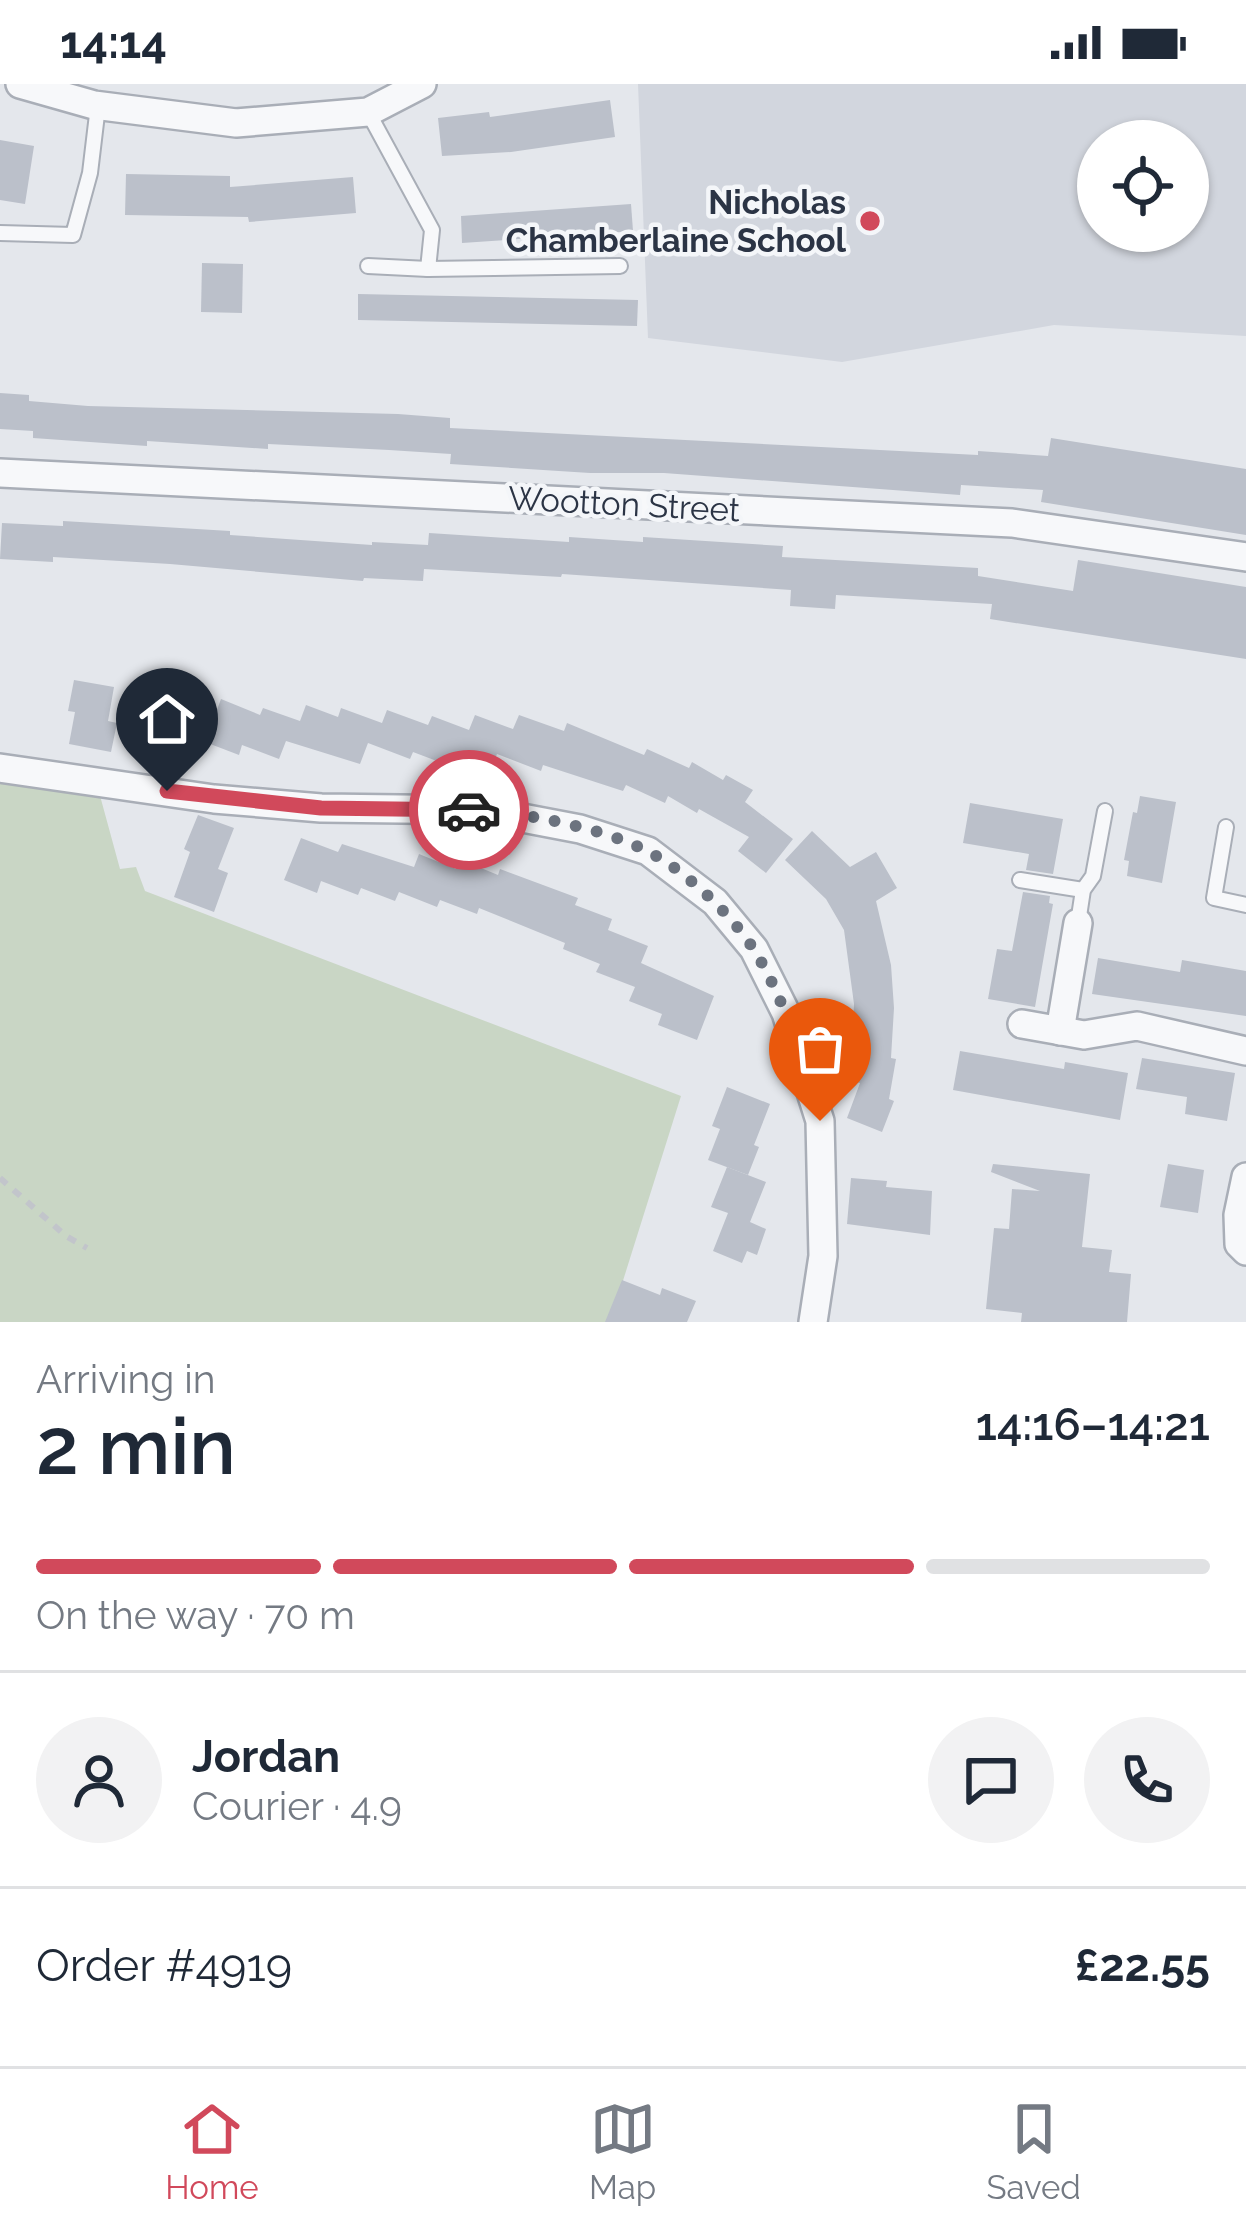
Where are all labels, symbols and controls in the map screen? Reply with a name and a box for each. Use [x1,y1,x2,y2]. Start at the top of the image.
text: 14:14 [60,16,167,69]
map controls [1077,120,1209,252]
button: locate [1077,120,1209,252]
place label: Nicholas Chamberlaine School [506,183,847,260]
marker: Nicholas Chamberlaine School [857,208,883,234]
street label: Wootton Street [507,478,741,530]
pin [116,668,218,791]
icon: home [134,686,200,752]
courier [409,750,529,870]
icon: car [436,777,502,843]
pin [769,998,871,1121]
icon: bag [787,1016,853,1082]
text: Arriving in [36,1356,216,1402]
text: 14:16–14:21 [976,1398,1210,1451]
text: 2 min [36,1401,236,1492]
text: On the way · 70 m [36,1592,355,1638]
button: person [36,1717,162,1843]
button: chat [928,1717,1054,1843]
button: phone [1084,1717,1210,1843]
text: Jordan [192,1730,340,1783]
text: Courier · 4.9 [192,1783,402,1829]
text: Order #4919 [36,1939,292,1992]
text: £22.55 [1075,1939,1210,1992]
tab: Home [165,2096,259,2207]
tab: Map [589,2096,656,2207]
tab: Saved [986,2096,1081,2207]

